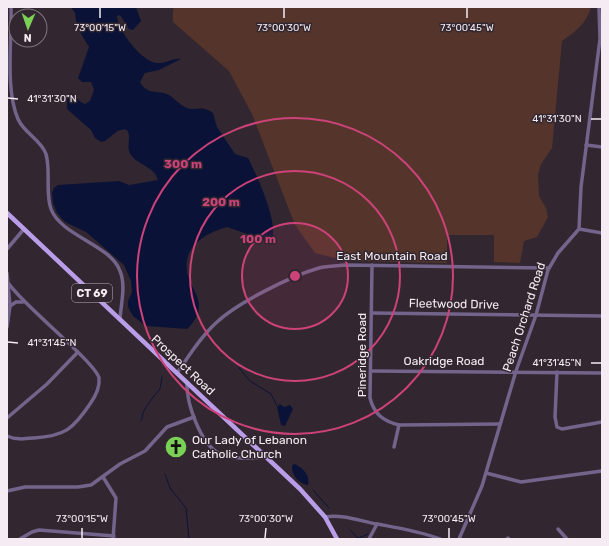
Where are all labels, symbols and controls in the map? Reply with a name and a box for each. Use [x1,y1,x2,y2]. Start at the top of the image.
north arrow [8,8,48,48]
text: 73°00'15"W [74,22,126,34]
text: 73°00'30"W [257,22,311,34]
text: 73°00'45"W [440,22,494,34]
text: N [23,31,32,44]
text: 41°31'30"N [27,93,77,105]
text: 41°31'30"N [532,113,582,125]
text: 300 m [164,157,202,171]
text: 200 m [202,195,240,209]
text: 100 m [240,232,276,246]
street label: East Mountain Road [336,249,448,263]
street label: Peach Orchard Road [500,261,548,373]
centre of rings [288,269,302,283]
road number: CT 69 [72,284,112,302]
street label: Fleetwood Drive [409,296,499,312]
street label: Pineridge Road [355,313,369,397]
street label: Prospect Road [148,332,218,398]
text: 41°31'45"N [28,337,76,349]
street label: Oakridge Road [404,354,484,368]
text: 41°31'45"N [533,357,581,369]
place label: Our Lady of Lebanon Catholic Church [192,433,307,461]
church icon: Our Lady of Lebanon Catholic Church [163,434,189,460]
text: 73°00'15"W [56,513,108,525]
text: 73°00'30"W [239,513,293,525]
text: 73°00'45"W [422,513,476,525]

